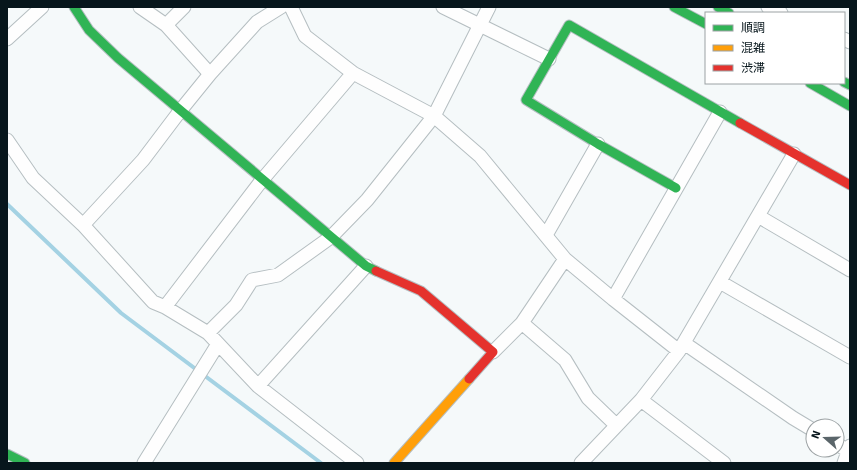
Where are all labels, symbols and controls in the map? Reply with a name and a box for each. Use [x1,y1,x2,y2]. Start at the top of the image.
legend [705,12,845,84]
text: 順調 [741,21,765,36]
text: 混雑 [741,41,765,56]
text: 渋滞 [741,61,765,76]
north arrow [805,418,845,458]
text: N [809,429,823,441]

